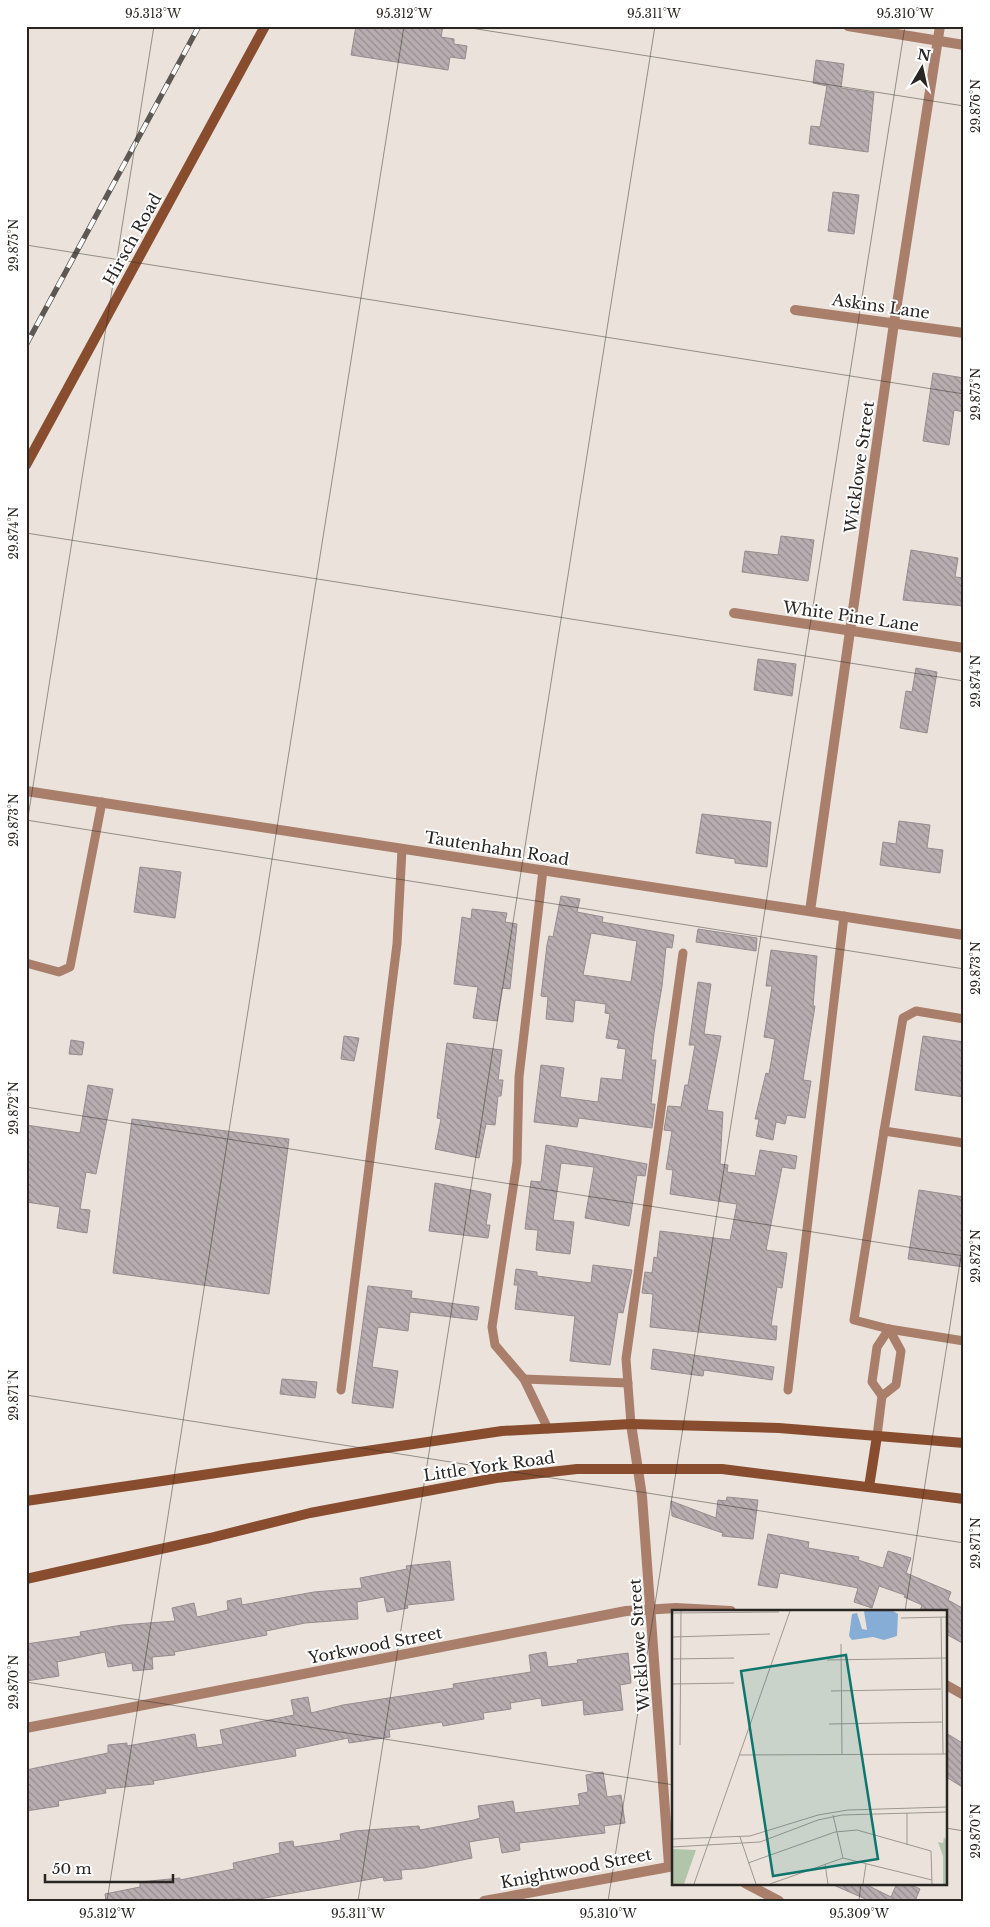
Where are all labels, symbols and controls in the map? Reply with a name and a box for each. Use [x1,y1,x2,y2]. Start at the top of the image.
text: 95.313°W [125,6,182,21]
text: 95.312°W [376,6,433,21]
text: 95.311°W [627,6,682,21]
text: 95.310°W [876,6,934,21]
north arrow [898,42,948,92]
text: N [916,45,932,65]
text: 29.876°N [968,79,983,133]
street label: Hirsch Road [99,189,166,288]
text: 29.875°N [6,218,21,271]
street label: Askins Lane [830,289,931,323]
text: 29.875°N [968,367,983,420]
street label: Wicklowe Street [840,400,878,535]
text: 29.874°N [6,506,21,559]
street label: White Pine Lane [781,596,920,635]
text: 29.874°N [968,654,983,707]
text: 29.873°N [6,793,21,847]
street label: Tautenhahn Road [423,827,571,869]
text: 29.873°N [968,941,983,995]
text: 29.872°N [6,1081,21,1135]
text: 29.872°N [968,1229,983,1283]
text: 29.871°N [6,1369,21,1421]
street label: Little York Road [422,1447,556,1485]
text: 29.871°N [968,1517,983,1569]
street label: Wicklowe Street [624,1578,654,1713]
inset map [672,1610,948,1884]
street label: Yorkwood Street [305,1622,444,1668]
text: 29.870°N [6,1654,21,1709]
text: 29.870°N [968,1803,983,1858]
street label: Knightwood Street [499,1844,653,1892]
scale bar [45,1852,172,1884]
text: 50 m [52,1859,92,1878]
text: 95.312°W [79,1906,136,1921]
text: 95.311°W [331,1906,386,1921]
text: 95.310°W [579,1906,637,1921]
text: 95.309°W [829,1906,890,1921]

